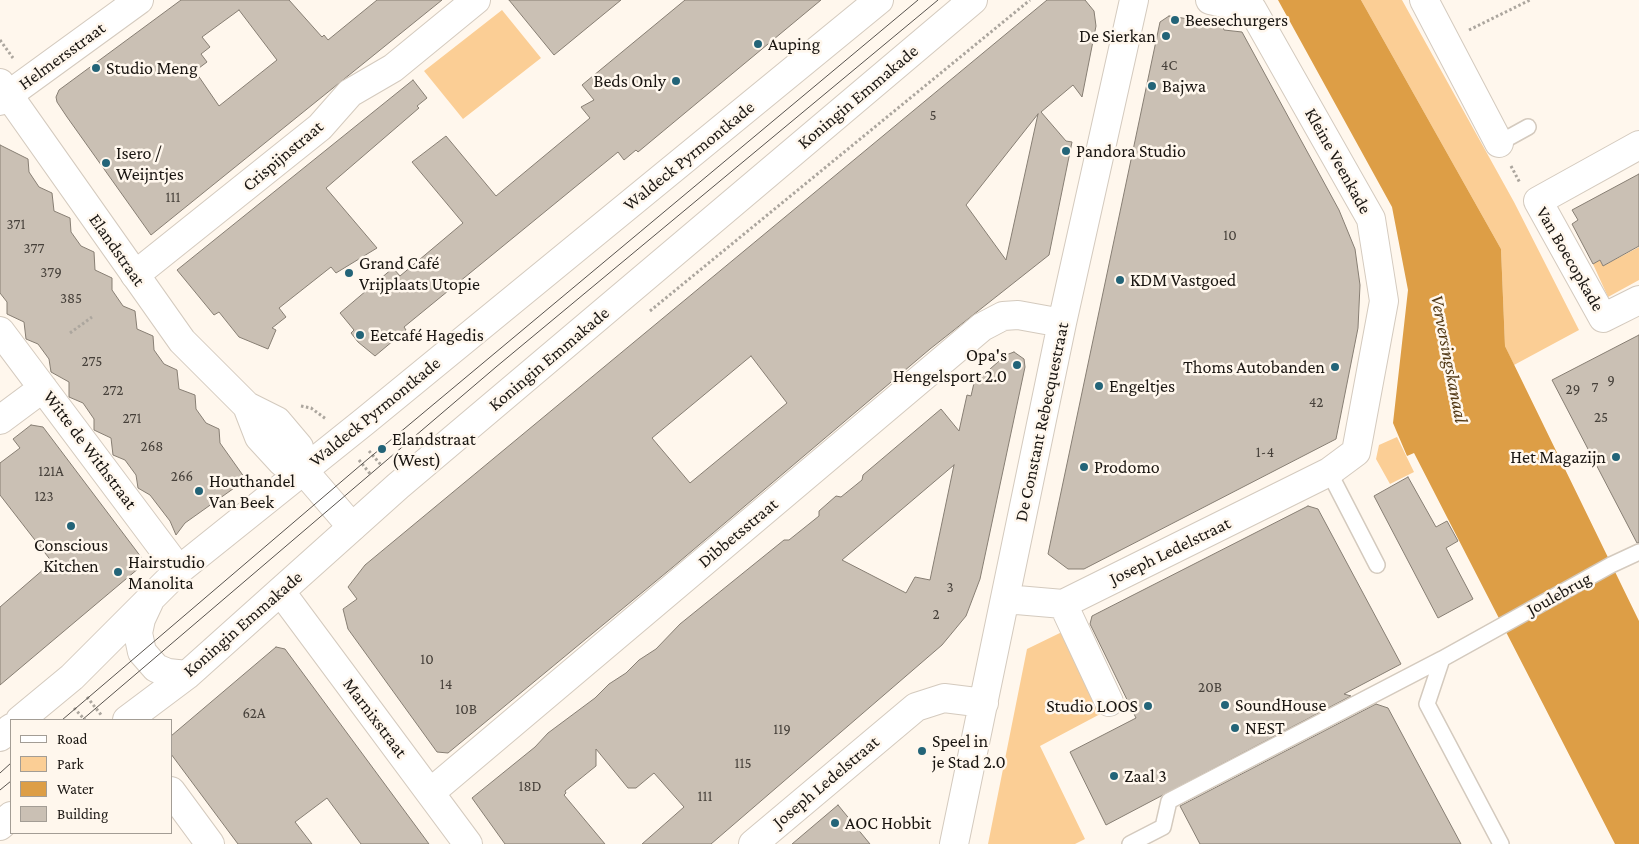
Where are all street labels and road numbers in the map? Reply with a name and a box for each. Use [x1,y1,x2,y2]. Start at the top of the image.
street label: Helmersstraat [14,17,110,95]
street label: Koningin Emmakade [793,40,923,154]
street label: Waldeck Pyrmontkade [619,96,759,216]
street label: Kleine Veenkade [1300,104,1376,218]
street label: Crispijnstraat [238,116,328,196]
street label: Van Boecopkade [1531,203,1609,315]
street label: Elandstraat [84,210,150,290]
street label: Koningin Emmakade [484,302,614,416]
street label: De Constant Rebecquestraat [1010,320,1074,524]
street label: Waldeck Pyrmontkade [305,352,445,472]
street label: Witte de Withstraat [38,386,142,514]
street label: Dibbetsstraat [694,493,782,573]
street label: Joseph Ledelstraat [1106,512,1234,590]
street label: Koningin Emmakade [179,566,307,682]
street label: Joulebrug [1523,568,1595,620]
street label: Marnixstraat [338,674,412,762]
street label: Joseph Ledelstraat [768,731,884,833]

